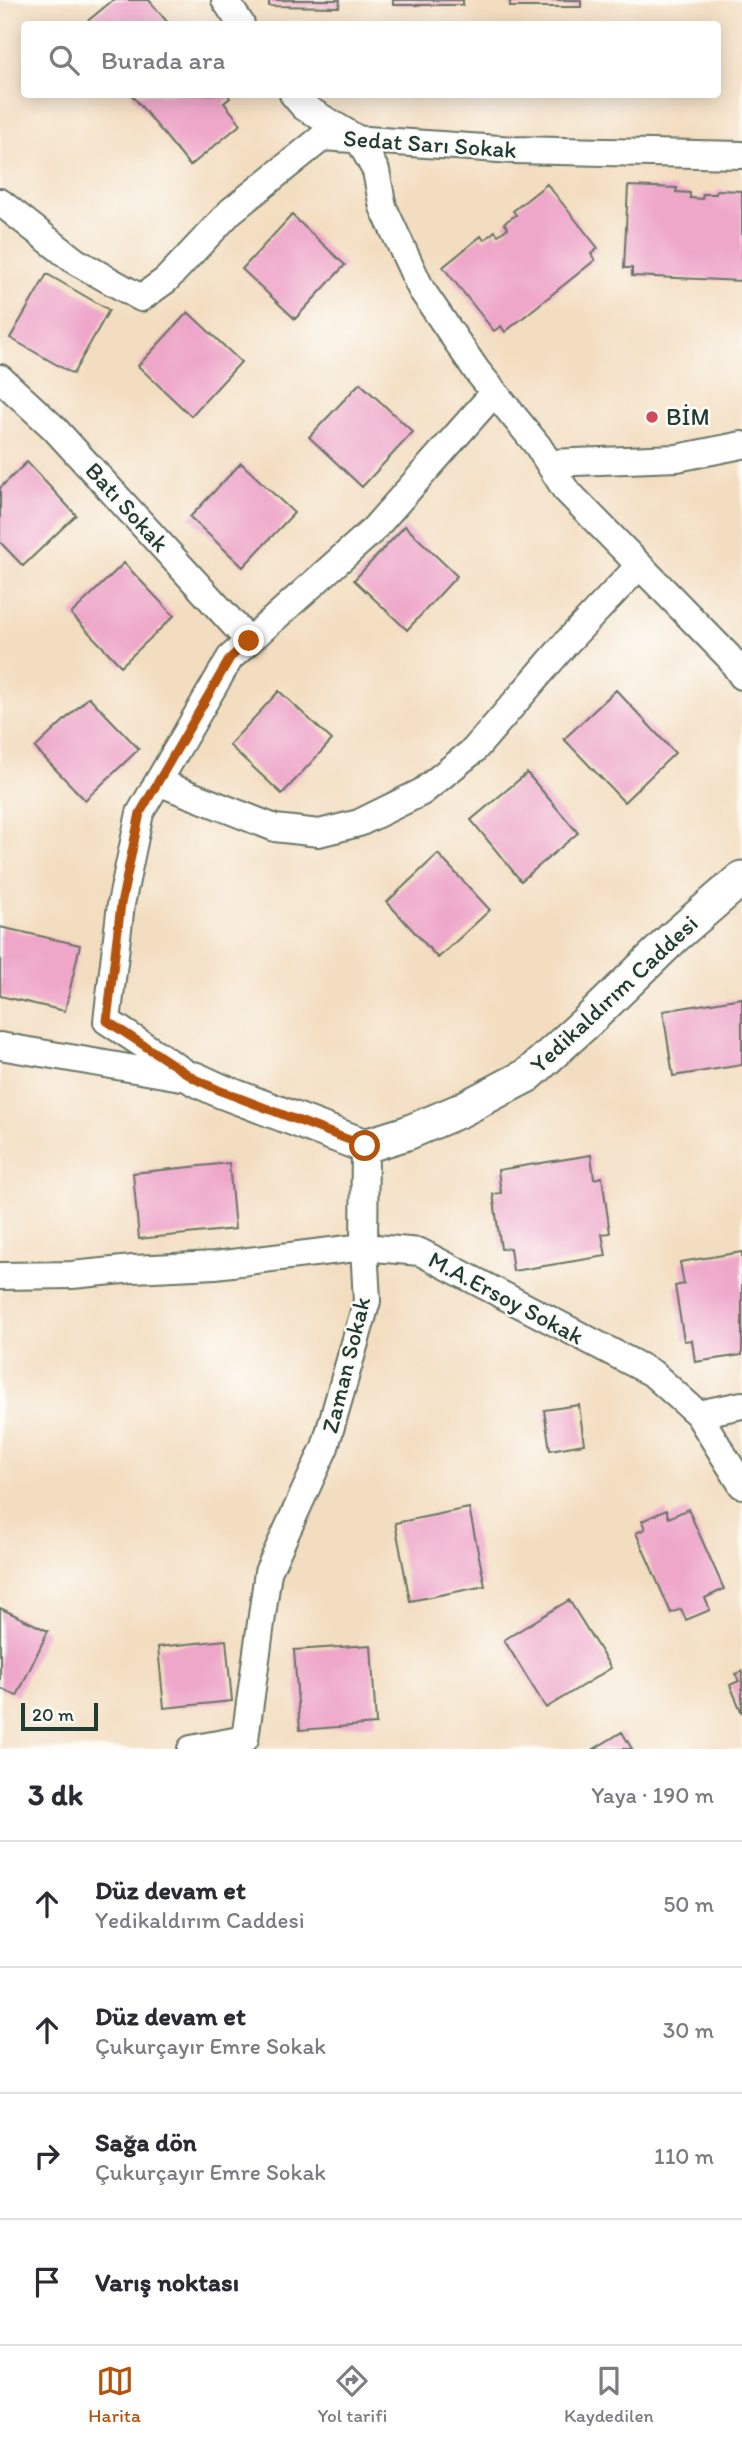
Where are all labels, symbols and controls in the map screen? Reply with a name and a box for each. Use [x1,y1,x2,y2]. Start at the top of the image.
search box [21,21,721,98]
icon: search [45,41,83,79]
text: Burada ara [101,44,225,76]
street label: Sedat Sarı Sokak [342,123,518,164]
place label: BİM [666,402,710,431]
marker: BİM [644,409,660,425]
street label: Batı Sokak [80,456,175,558]
route end [233,625,264,656]
street label: Yedikaldırım Caddesi [524,908,703,1079]
route start [349,1130,380,1161]
street label: M.A.Ersoy Sokak [424,1244,589,1351]
street label: Zaman Sokak [315,1293,377,1436]
scale bar [21,1700,98,1732]
text: 20 m [32,1703,74,1726]
text: 3 dk [28,1776,83,1813]
text: Yaya · 190 m [591,1781,714,1809]
text: Düz devam et [95,1874,246,1906]
icon: ahead [28,1885,66,1923]
text: 50 m [663,1890,714,1918]
text: Yedikaldırım Caddesi [95,1906,305,1934]
text: Düz devam et [95,2000,246,2032]
icon: ahead [28,2011,66,2049]
text: 30 m [663,2016,714,2044]
text: Çukurçayır Emre Sokak [95,2032,326,2060]
text: Sağa dön [95,2126,197,2158]
icon: right [28,2137,66,2175]
text: 110 m [654,2142,714,2170]
text: Çukurçayır Emre Sokak [95,2158,326,2186]
icon: arrive [28,2263,66,2301]
text: Varış noktası [95,2266,239,2298]
tab: Harita [88,2362,141,2427]
tab: Yol tarifi [317,2362,387,2427]
tab: Kaydedilen [564,2362,654,2427]

